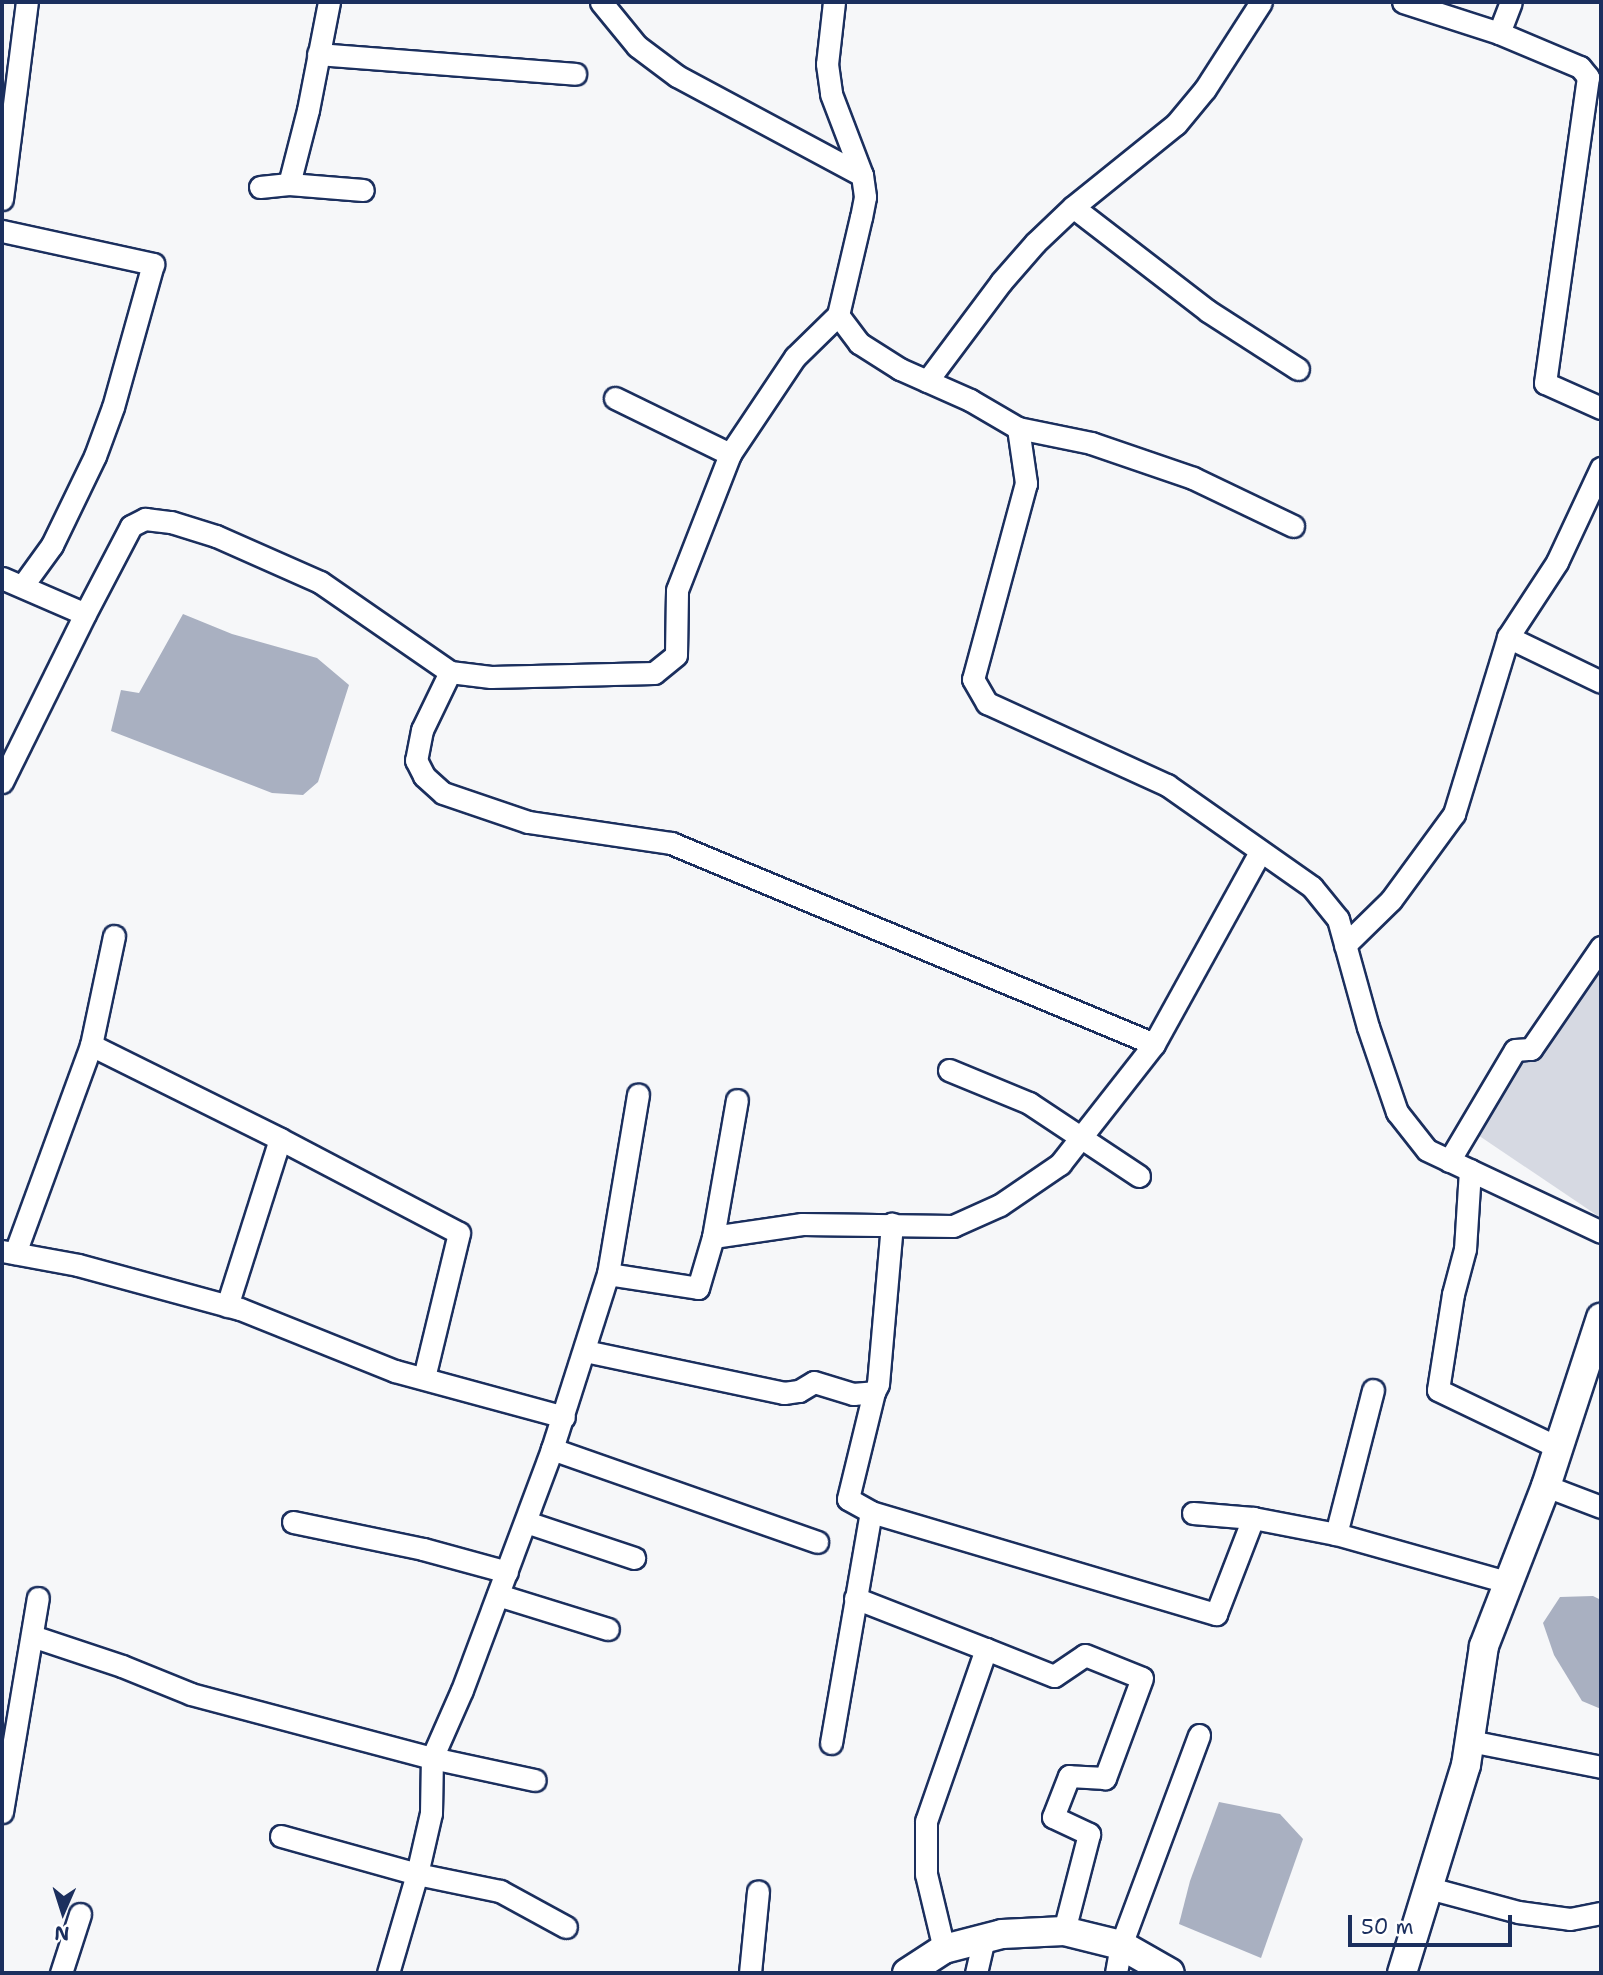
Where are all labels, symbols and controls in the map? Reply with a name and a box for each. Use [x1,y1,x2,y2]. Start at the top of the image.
north arrow [28,1877,98,1947]
scale bar [1351,1902,1516,1946]
text: 50 m [1361,1913,1414,1941]
text: N [54,1921,70,1946]

